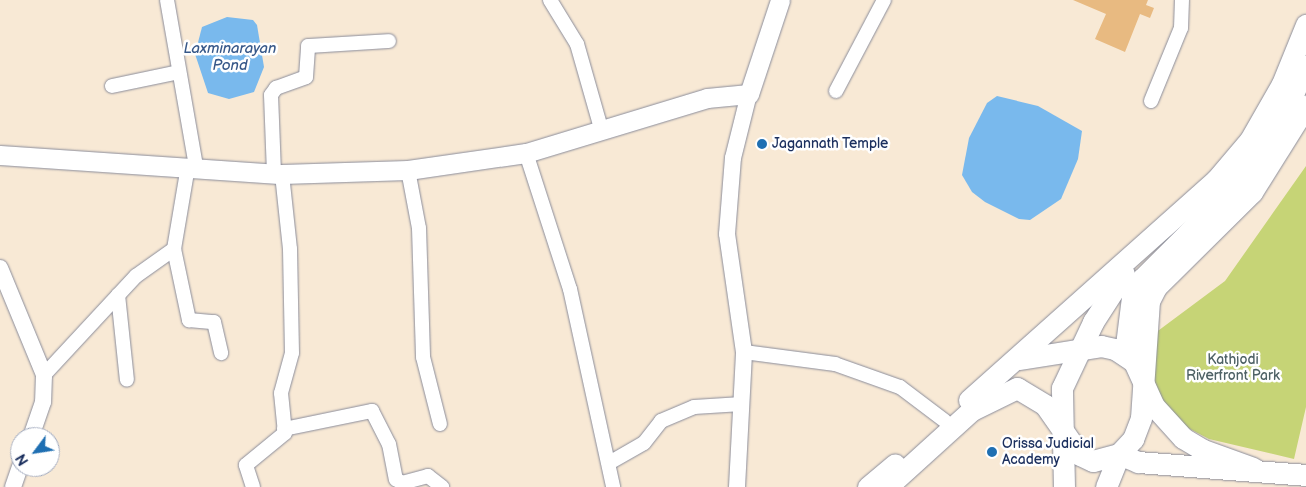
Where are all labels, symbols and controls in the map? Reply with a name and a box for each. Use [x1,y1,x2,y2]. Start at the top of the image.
water label: Laxminarayan Pond [184,39,276,74]
place label: Jagannath Temple [772,136,889,152]
marker: Jagannath Temple [756,138,768,150]
park label: Kathjodi Riverfront Park [1186,352,1280,384]
north arrow [10,427,60,477]
place label: Orissa Judicial Academy [1002,436,1095,468]
marker: Orissa Judicial Academy [986,446,998,458]
text: N [13,451,33,468]

